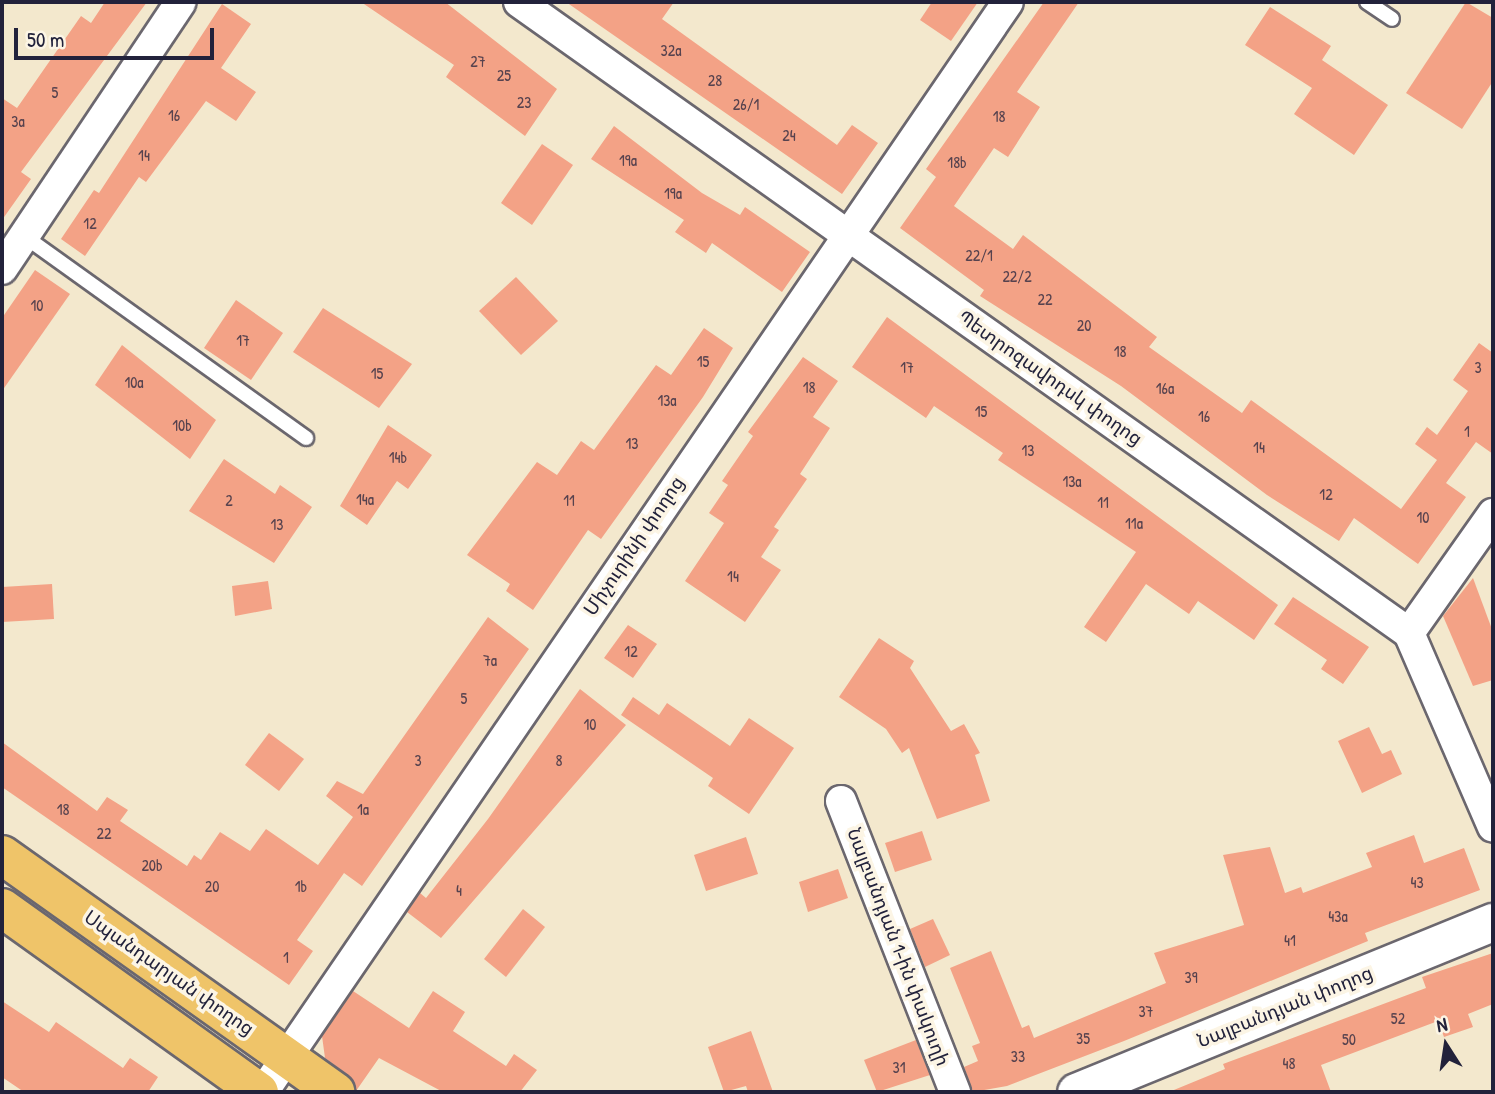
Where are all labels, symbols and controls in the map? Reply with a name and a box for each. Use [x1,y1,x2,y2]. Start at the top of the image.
scale bar [18,14,217,58]
text: 50 m [27,25,64,54]
house number: 32a [661,40,681,60]
house number: 27 [470,51,486,71]
house number: 25 [497,65,511,85]
house number: 28 [708,70,722,90]
house number: 5 [52,82,58,102]
house number: 23 [517,92,531,112]
house number: 26/1 [733,94,759,114]
house number: 16 [168,105,180,125]
house number: 18 [993,106,1005,126]
house number: 3a [11,111,25,131]
house number: 24 [782,125,796,145]
house number: 14 [138,145,150,165]
house number: 19a [619,150,637,170]
house number: 18b [947,152,967,172]
house number: 19a [664,183,682,203]
house number: 12 [83,213,97,233]
house number: 22/1 [965,245,993,265]
house number: 22/2 [1002,266,1032,286]
house number: 22 [1038,289,1052,309]
house number: 10 [31,295,43,315]
street label: Պետրոզավոդսկ փողոց [953,306,1147,450]
house number: 20 [1077,315,1091,335]
house number: 17 [236,330,250,350]
house number: 18 [1114,341,1126,361]
house number: 15 [697,351,709,371]
house number: 17 [900,357,914,377]
house number: 3 [1474,357,1482,377]
house number: 15 [371,363,383,383]
house number: 10a [124,372,144,392]
house number: 18 [803,377,815,397]
house number: 16a [1156,378,1174,398]
house number: 13a [657,390,677,410]
house number: 15 [975,401,987,421]
house number: 16 [1198,406,1210,426]
house number: 10b [172,415,192,435]
house number: 1 [1464,421,1470,441]
house number: 13 [626,433,638,453]
house number: 14 [1253,437,1265,457]
house number: 13 [1022,440,1034,460]
house number: 14b [389,447,407,467]
house number: 13a [1062,471,1082,491]
street label: Միչուրինի փողոց [579,472,689,620]
house number: 12 [1319,484,1333,504]
house number: 14a [356,489,374,509]
house number: 2 [225,490,233,510]
house number: 11 [563,490,575,510]
house number: 11 [1097,492,1109,512]
house number: 10 [1417,507,1429,527]
house number: 11a [1125,513,1143,533]
house number: 13 [271,514,283,534]
house number: 14 [727,566,739,586]
house number: 12 [624,641,638,661]
house number: 7a [483,650,497,670]
house number: 5 [461,688,467,708]
house number: 10 [584,714,596,734]
house number: 3 [414,750,422,770]
house number: 8 [556,750,562,770]
house number: 18 [57,799,69,819]
house number: 1a [357,799,369,819]
house number: 22 [97,823,111,843]
street label: Նալբանդյան 1-ին փակուղի [842,825,954,1069]
house number: 20b [141,855,163,875]
house number: 43 [1410,872,1424,892]
house number: 20 [205,876,219,896]
house number: 1b [295,876,307,896]
house number: 4 [456,880,462,900]
street label: Սպանդարյան փողոց [80,906,258,1040]
house number: 43a [1328,906,1348,926]
house number: 41 [1284,930,1296,950]
house number: 1 [283,947,289,967]
street label: Նալբանդյան փողոց [1194,961,1376,1053]
house number: 39 [1184,967,1198,987]
house number: 37 [1138,1001,1154,1021]
house number: 52 [1391,1008,1405,1028]
north arrow [1411,1010,1481,1080]
text: N [1434,1011,1449,1038]
house number: 35 [1076,1028,1090,1048]
house number: 50 [1342,1029,1356,1049]
house number: 33 [1011,1046,1025,1066]
house number: 48 [1283,1053,1295,1073]
house number: 31 [893,1057,905,1077]

